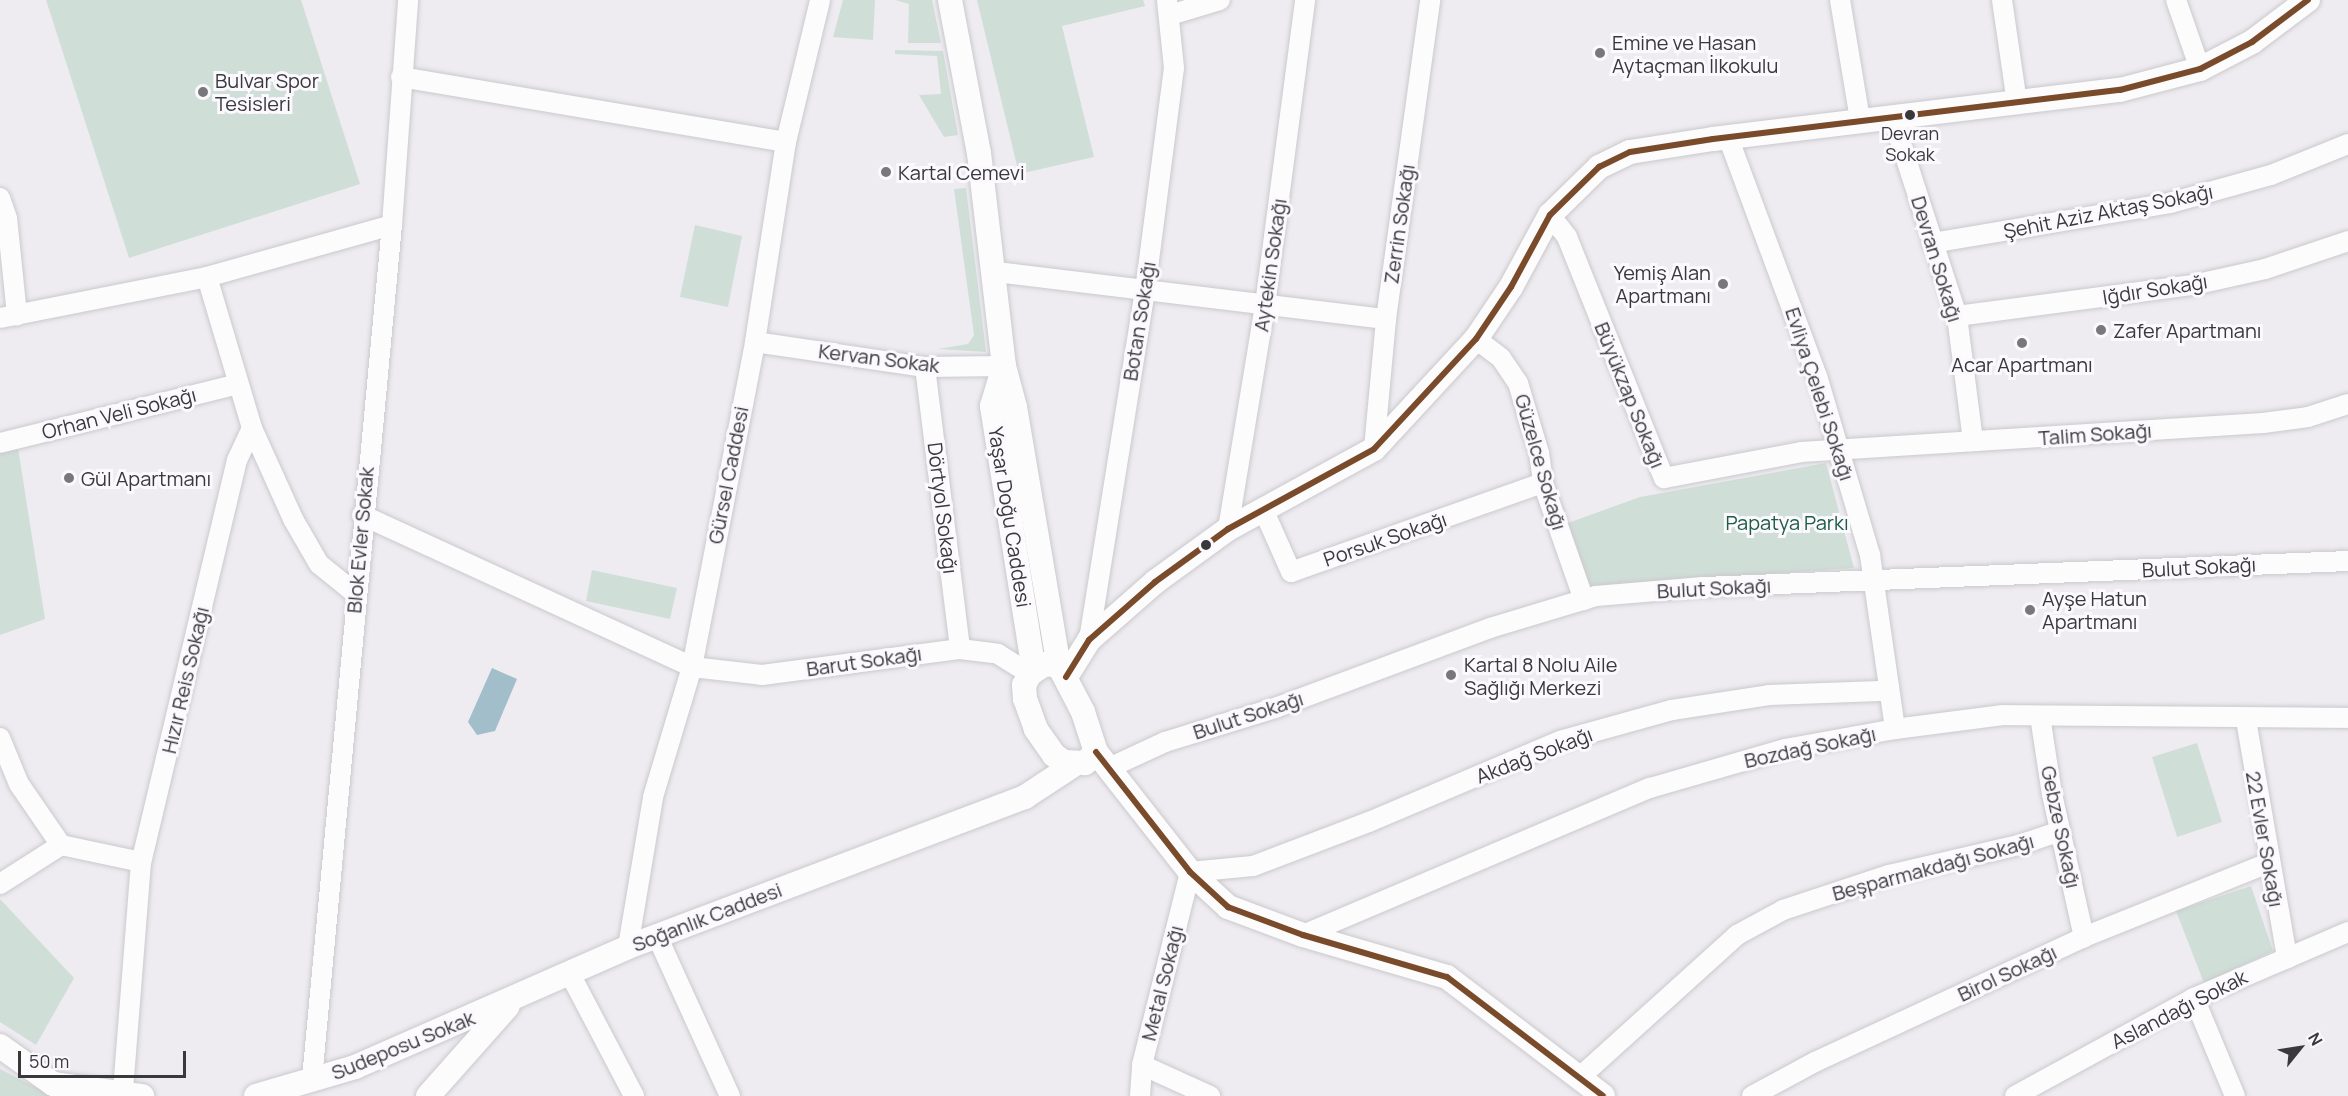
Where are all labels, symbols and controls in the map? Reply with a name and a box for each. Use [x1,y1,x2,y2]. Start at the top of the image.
place label: Emine ve Hasan Aytaçman İlkokulu [1612,30,1778,77]
marker: Emine ve Hasan Aytaçman İlkokulu [1593,46,1607,60]
place label: Bulvar Spor Tesisleri [215,68,319,115]
marker: Bulvar Spor Tesisleri [196,85,210,99]
marker: Devran Sokak [1904,109,1916,121]
place label: Devran Sokak [1881,123,1939,166]
place label: Kartal Cemevi [898,160,1025,184]
street label: Zerrin Sokağı [1379,163,1419,285]
marker: Kartal Cemevi [879,165,893,179]
street label: Şehit Aziz Aktaş Sokağı [2001,179,2215,243]
street label: Devran Sokağı [1906,193,1968,325]
street label: Aytekin Sokağı [1249,197,1291,333]
street label: Botan Sokağı [1118,259,1160,383]
place label: Yemiş Alan Apartmanı [1614,260,1711,307]
street label: Iğdır Sokağı [2101,269,2209,309]
marker: Yemiş Alan Apartmanı [1716,277,1730,291]
street label: Evliya Çelebi Sokağı [1781,304,1859,484]
place label: Zafer Apartmanı [2113,318,2261,342]
street label: Büyükzap Sokağı [1590,319,1670,471]
marker: Zafer Apartmanı [2094,323,2108,337]
marker: Acar Apartmanı [2015,336,2029,350]
street label: Kervan Sokak [817,339,941,377]
place label: Acar Apartmanı [1951,352,2093,376]
street label: Orhan Veli Sokağı [39,382,199,444]
street label: Güzelce Sokağı [1510,391,1572,533]
street label: Gürsel Caddesi [703,404,753,546]
street label: Talim Sokağı [2037,418,2153,450]
street label: Yaşar Doğu Caddesi [984,425,1036,609]
street label: Dörtyol Sokağı [923,441,963,575]
place label: Gül Apartmanı [81,466,211,490]
street label: Blok Evler Sokak [342,466,378,614]
marker: Gül Apartmanı [62,471,76,485]
street label: Porsuk Sokağı [1320,507,1450,571]
park label: Papatya Parkı [1725,510,1849,534]
unlabelled marker [1200,539,1212,551]
street label: Bulut Sokağı [2141,552,2257,582]
street label: Bulut Sokağı [1656,573,1772,603]
place label: Ayşe Hatun Apartmanı [2042,586,2147,633]
marker: Ayşe Hatun Apartmanı [2023,603,2037,617]
street label: Hızır Reis Sokağı [156,604,214,756]
street label: Barut Sokağı [805,641,923,681]
place label: Kartal 8 Nolu Aile Sağlığı Merkezi [1464,652,1617,699]
marker: Kartal 8 Nolu Aile Sağlığı Merkezi [1442,666,1460,684]
street label: Bulut Sokağı [1190,686,1306,744]
street label: Bozdağ Sokağı [1742,721,1878,773]
street label: Akdağ Sokağı [1472,722,1596,788]
street label: Gebze Sokağı [2036,764,2086,890]
street label: 22 Evler Sokağı [2241,769,2289,909]
street label: Beşparmakdağı Sokağı [1830,829,2036,905]
street label: Soğanlık Caddesi [629,877,785,957]
street label: Metal Sokağı [1136,923,1188,1043]
street label: Birol Sokağı [1954,940,2060,1006]
street label: Aslandağı Sokak [2107,964,2251,1054]
street label: Sudeposu Sokak [328,1005,478,1085]
north arrow [2270,1018,2330,1078]
text: N [2303,1029,2328,1049]
scale bar [21,1039,189,1077]
text: 50 m [29,1049,69,1073]

